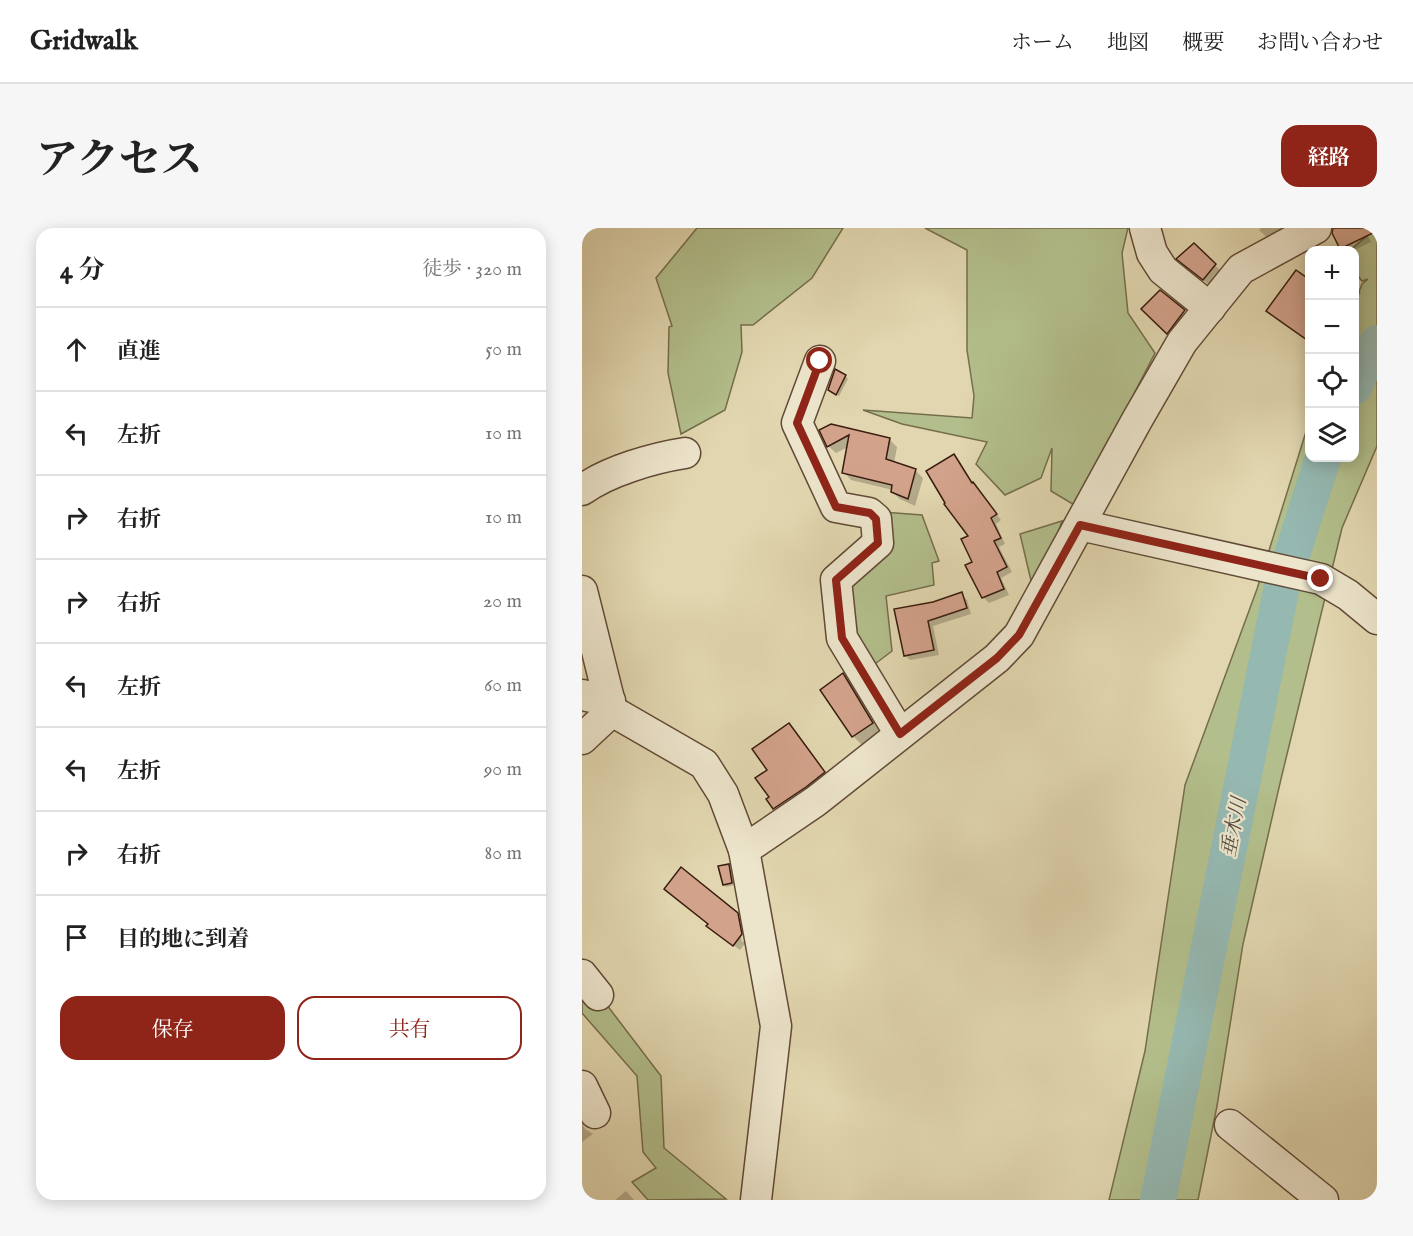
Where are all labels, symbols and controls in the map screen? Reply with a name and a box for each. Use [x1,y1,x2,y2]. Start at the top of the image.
text: Gridwalk [30,24,138,59]
text: ホーム [1011,30,1074,57]
text: 地図 [1107,30,1149,57]
text: 概要 [1182,30,1224,57]
text: お問い合わせ [1257,30,1383,57]
button: 経路 [1281,125,1377,187]
text: アクセス [36,135,203,188]
map controls [1305,246,1359,462]
button: + [1305,246,1359,300]
text: 4 分 [60,254,104,287]
text: 徒歩 · 320 m [422,257,522,282]
button: − [1305,300,1359,354]
icon: ahead [60,333,93,366]
text: 50 m [485,337,522,362]
text: 直進 [117,338,161,366]
route start [806,347,832,373]
button: locate [1305,354,1359,408]
button: layers [1305,408,1359,462]
icon: left [60,417,93,450]
text: 10 m [485,421,522,446]
text: 左折 [117,422,161,450]
icon: right [60,501,93,534]
text: 10 m [485,505,522,530]
text: 右折 [117,506,161,534]
route end [1307,565,1333,591]
icon: right [60,585,93,618]
text: 20 m [483,589,522,614]
text: 右折 [117,590,161,618]
icon: left [60,669,93,702]
text: 60 m [484,673,522,698]
text: 左折 [117,674,161,702]
icon: left [60,753,93,786]
text: 90 m [484,757,522,782]
text: 左折 [117,758,161,786]
water label: 垂木川 [1216,793,1253,859]
icon: right [60,837,93,870]
text: 80 m [485,841,522,866]
text: 右折 [117,842,161,870]
icon: arrive [60,921,93,954]
text: 目的地に到着 [117,926,249,954]
button: 保存 [60,996,285,1060]
button: 共有 [297,996,522,1060]

